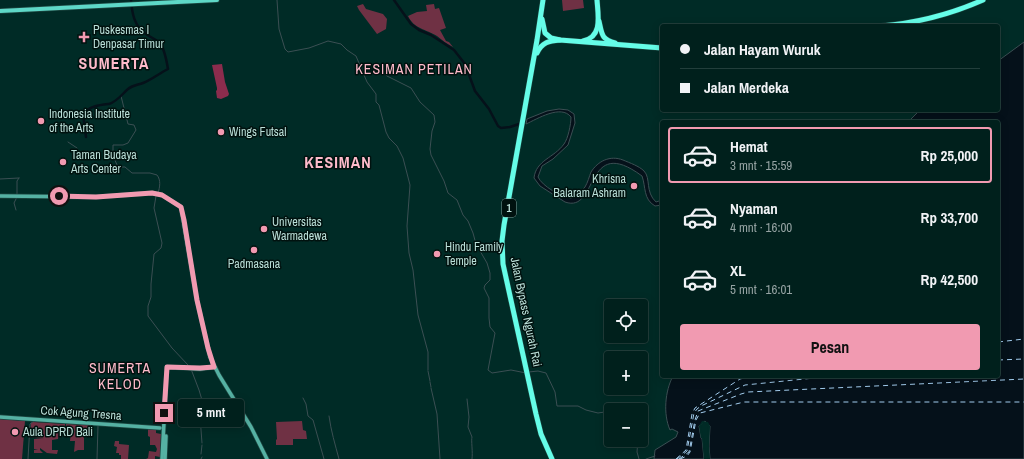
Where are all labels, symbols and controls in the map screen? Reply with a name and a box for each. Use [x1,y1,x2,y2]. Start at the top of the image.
place label: Puskesmas I Denpasar Timur [93,22,164,52]
marker: Puskesmas I Denpasar Timur [78,31,90,43]
text: Jalan Hayam Wuruk [704,39,821,60]
district label: SUMERTA [79,52,149,74]
district label: KESIMAN PETILAN [355,60,473,78]
text: Jalan Merdeka [704,77,789,98]
place label: Indonesia Institute of the Arts [49,106,130,136]
marker: Indonesia Institute of the Arts [36,116,46,126]
place label: Wings Futsal [229,124,286,140]
marker: Wings Futsal [216,127,226,137]
text: Hemat [730,136,768,157]
icon: car [682,137,718,173]
text: Rp 25,000 [921,145,978,166]
place label: Taman Budaya Arts Center [70,147,137,177]
district label: KESIMAN [304,151,372,173]
marker: Taman Budaya Arts Center [58,157,68,167]
text: 3 mnt · 15:59 [730,157,792,174]
place label: Khrisna Balaram Ashram [553,171,627,201]
marker: Khrisna Balaram Ashram [629,181,639,191]
route start [50,187,68,205]
text: Nyaman [730,198,778,219]
road number: 1 [502,199,516,217]
icon: car [682,199,718,235]
text: Rp 33,700 [921,207,978,228]
place label: Universitas Warmadewa [272,214,327,244]
text: 4 mnt · 16:00 [730,219,792,236]
marker: Universitas Warmadewa [259,224,269,234]
place label: Hindu Family Temple [445,239,503,269]
marker: Padmasana [249,245,259,255]
marker: Hindu Family Temple [432,249,442,259]
place label: Padmasana [228,256,281,272]
street label: Jalan Bypass Ngurah Rai [507,256,545,368]
text: XL [730,260,746,281]
icon: car [682,261,718,297]
text: Rp 42,500 [921,269,978,290]
text: 5 mnt · 16:01 [730,281,792,298]
map controls [604,299,648,447]
button: locate [604,299,648,343]
button: Pesan [680,324,980,370]
button: + [604,351,648,395]
district label: SUMERTA KELOD [89,359,151,393]
callout: 5 mnt [178,399,244,427]
street label: Cok Agung Tresna [40,402,122,424]
button: − [604,403,648,447]
route end [155,404,173,422]
text: 5 mnt [197,404,225,421]
place label: Aula DPRD Bali [22,424,93,440]
marker: Aula DPRD Bali [10,427,20,437]

